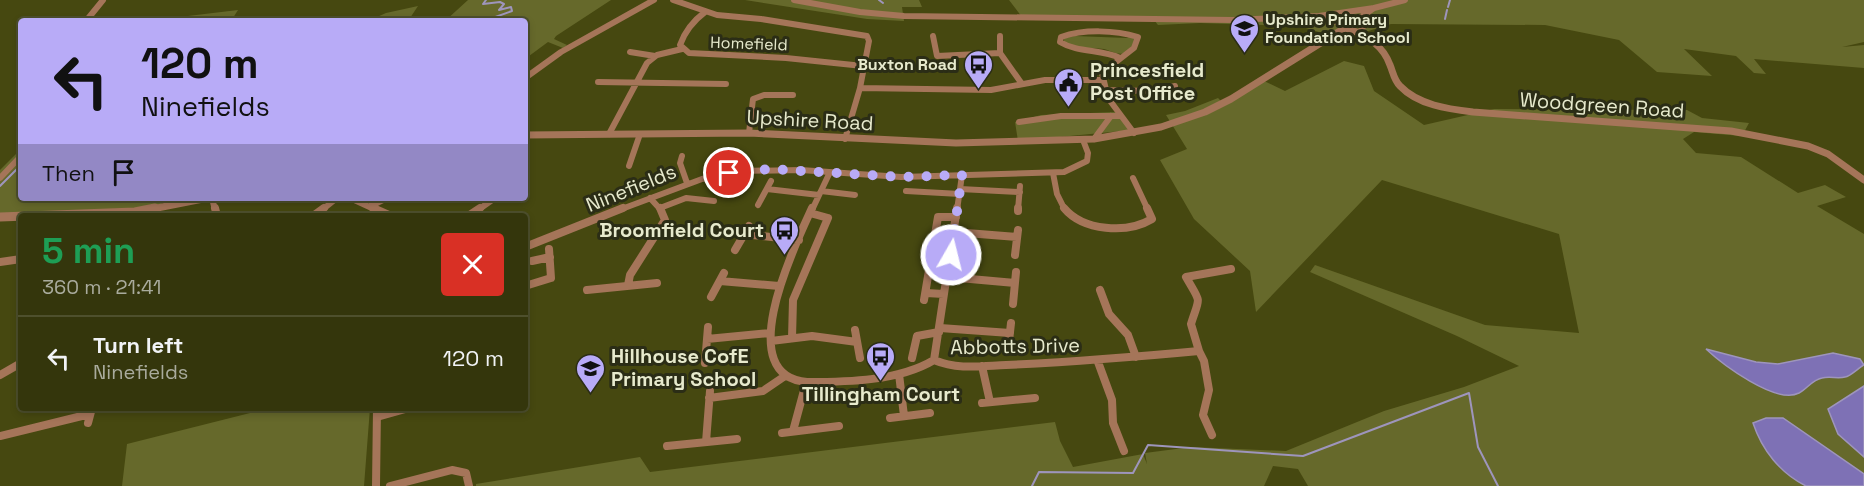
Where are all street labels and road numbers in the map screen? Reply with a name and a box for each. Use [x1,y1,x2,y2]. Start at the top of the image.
street label: Homefield [710,32,788,55]
street label: Woodgreen Road [1519,86,1685,124]
street label: Upshire Road [746,104,874,136]
street label: Ninefields [582,158,680,218]
street label: Abbotts Drive [950,332,1080,360]

